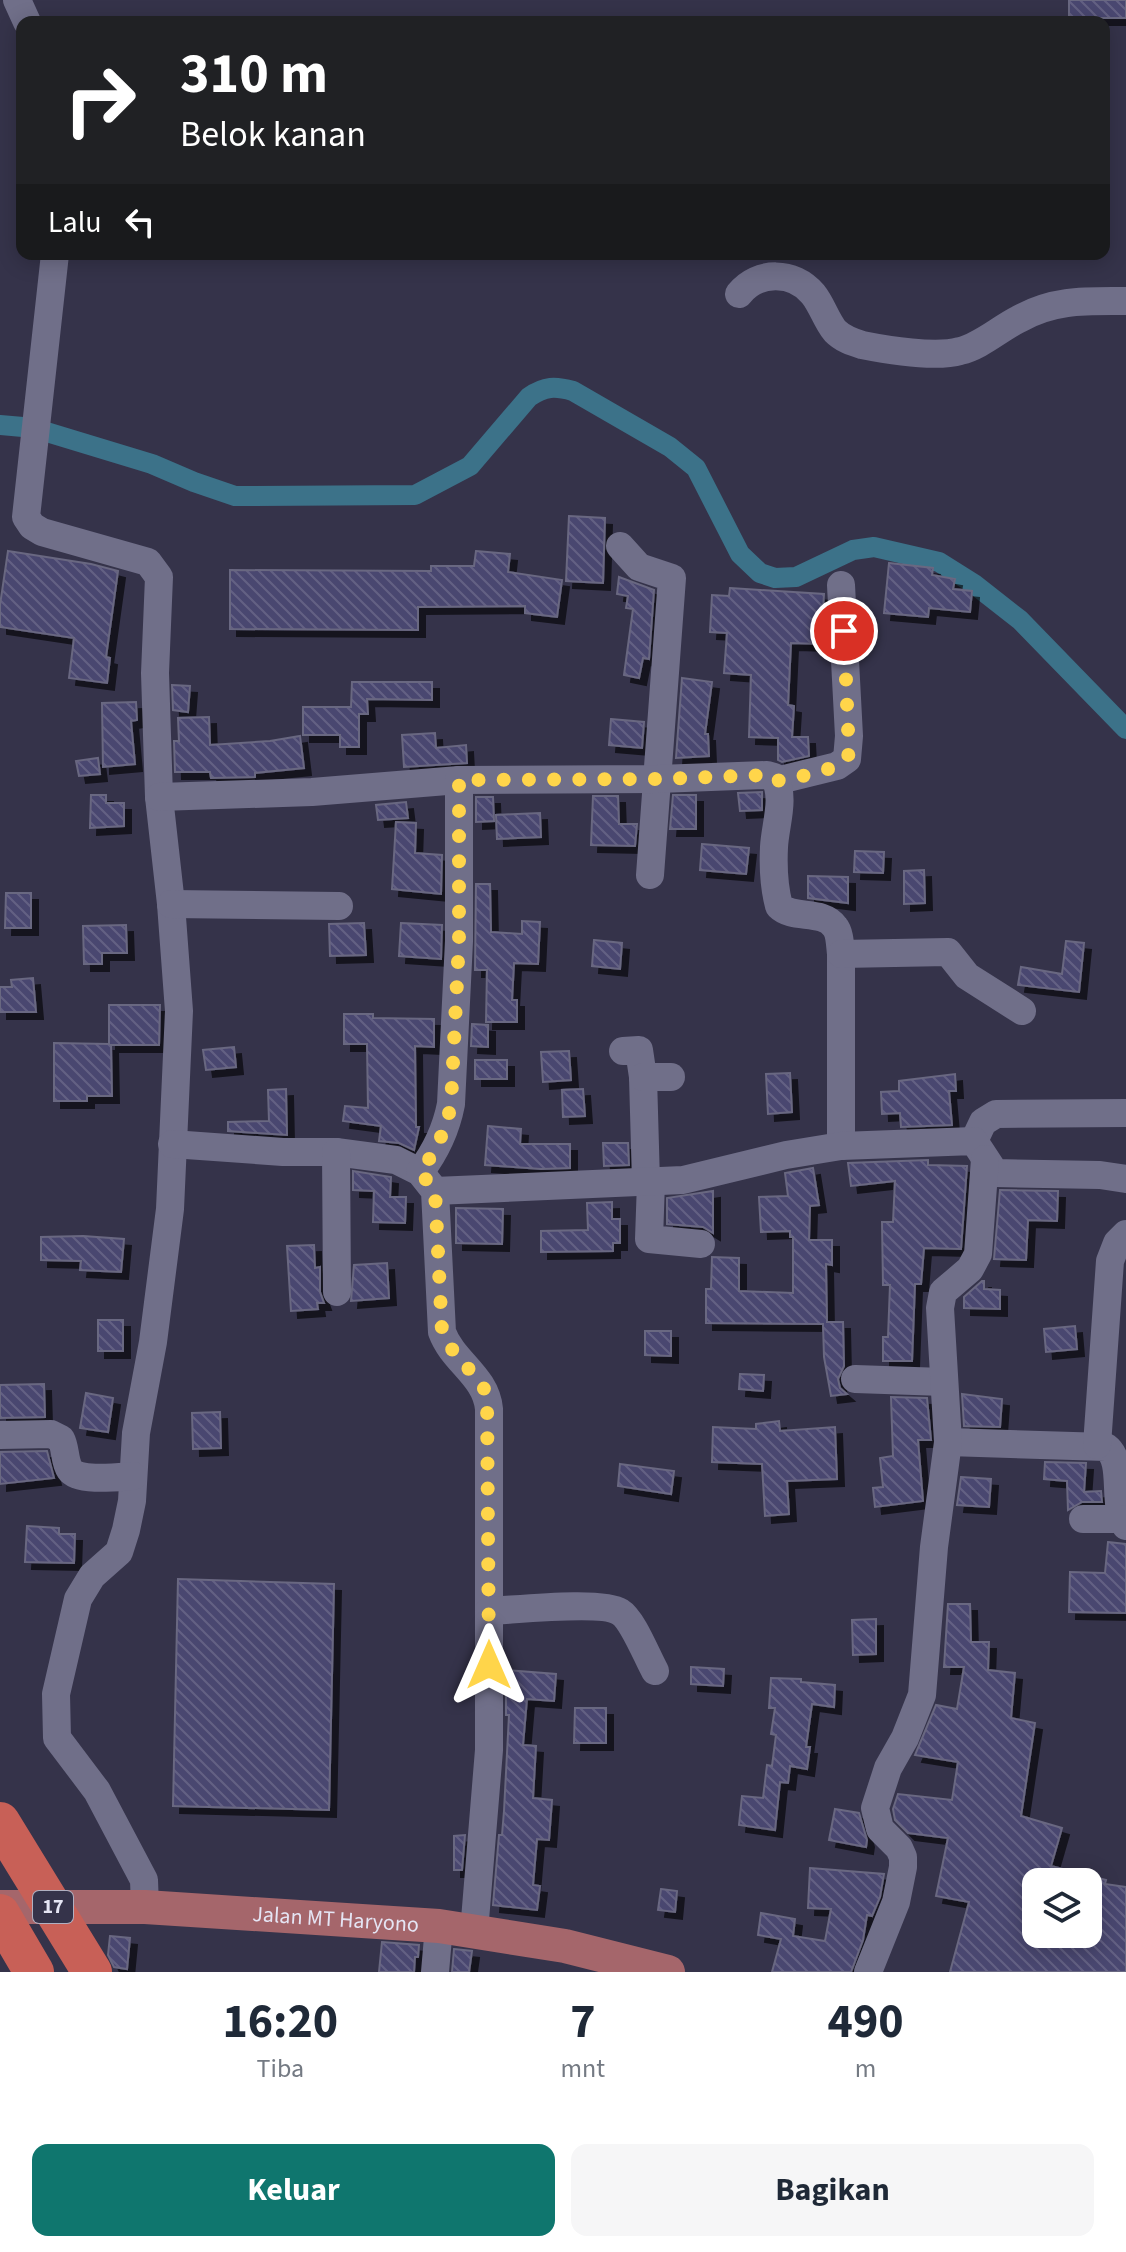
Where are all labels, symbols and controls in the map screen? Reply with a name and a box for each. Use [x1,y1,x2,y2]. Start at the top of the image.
text: 310 m [180,35,328,114]
icon: right [48,48,152,152]
text: Belok kanan [180,109,366,160]
icon: left [118,200,162,244]
text: Lalu [48,201,102,244]
pin [810,597,878,665]
icon: arrive [822,609,866,653]
position arrow [447,1623,531,1707]
map controls [1022,1868,1102,1948]
button: layers [1022,1868,1102,1948]
road number: 17 [33,1891,73,1923]
street label: Jalan MT Haryono [251,1898,420,1941]
text: 16:20 [222,1988,338,2056]
text: 7 [570,1988,596,2056]
text: 490 [828,1988,904,2056]
text: Tiba [257,2050,304,2087]
text: mnt [561,2050,605,2087]
text: m [855,2050,876,2087]
button: Keluar [32,2144,555,2236]
button: Bagikan [571,2144,1094,2236]

